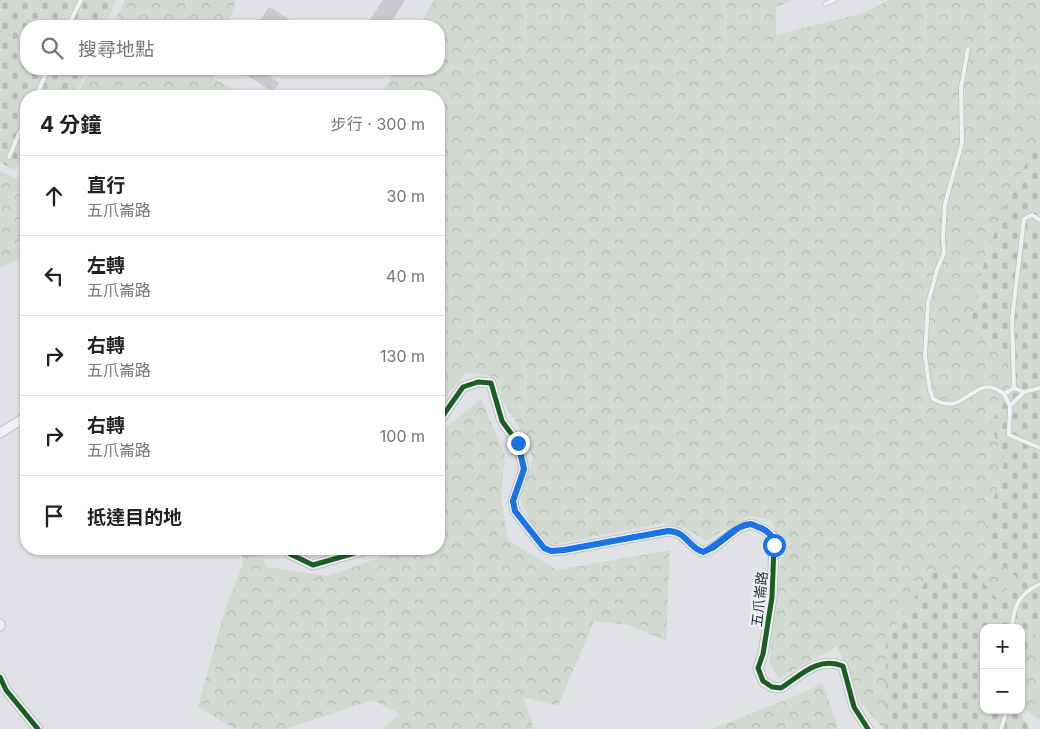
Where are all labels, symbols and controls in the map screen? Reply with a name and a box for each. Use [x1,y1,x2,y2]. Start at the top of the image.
search box [20,20,445,75]
icon: search [38,34,66,62]
text: 搜尋地點 [78,38,154,61]
text: 4 分鐘 [40,112,101,137]
text: 步行 · 300 m [331,114,425,134]
text: 直行 [87,174,125,197]
icon: ahead [40,182,68,210]
text: 30 m [387,186,425,206]
text: 五爪崙路 [87,200,151,220]
text: 左轉 [87,254,125,277]
icon: left [40,262,68,290]
text: 40 m [386,266,425,286]
text: 五爪崙路 [87,280,151,300]
text: 右轉 [87,334,125,357]
icon: right [40,342,68,370]
text: 130 m [380,346,425,366]
text: 五爪崙路 [87,360,151,380]
text: 右轉 [87,414,125,437]
icon: right [40,422,68,450]
text: 100 m [380,426,425,446]
route end [507,432,530,455]
text: 五爪崙路 [87,440,151,460]
icon: arrive [40,502,68,530]
text: 抵達目的地 [87,506,182,529]
route start [763,534,786,557]
street label: 五爪崙路 [748,570,770,628]
map controls [980,624,1025,714]
button: + [980,624,1025,669]
button: − [980,669,1025,714]

